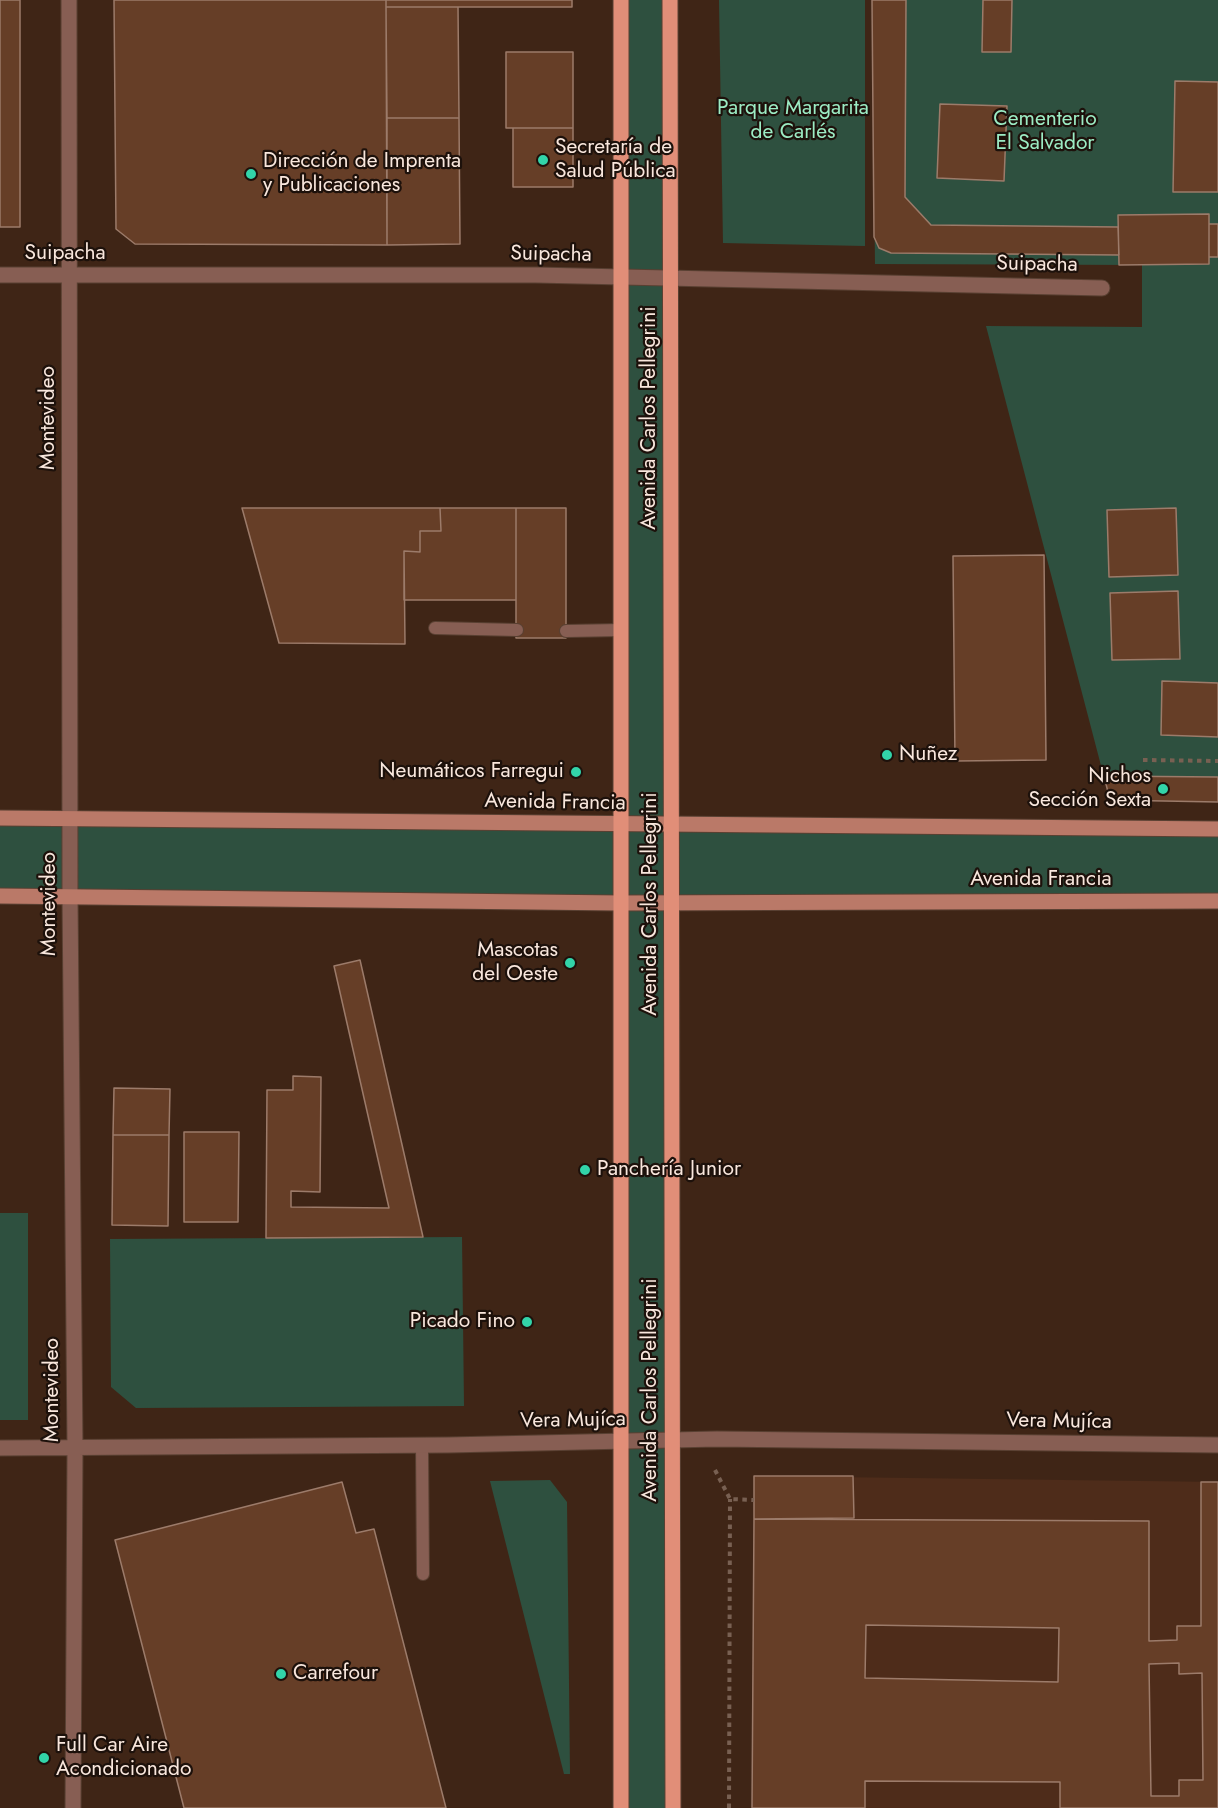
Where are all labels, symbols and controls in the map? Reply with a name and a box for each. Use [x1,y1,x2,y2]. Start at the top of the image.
park label: Parque Margarita de Carlés [717,96,869,146]
park label: Cementerio El Salvador [993,107,1097,157]
place label: Secretaría de Salud Pública [555,135,676,185]
place label: Dirección de Imprenta y Publicaciones [263,149,461,199]
marker: Secretaría de Salud Pública [536,153,550,167]
marker: Dirección de Imprenta y Publicaciones [244,167,258,181]
street label: Suipacha [24,241,106,267]
street label: Suipacha [510,242,592,268]
street label: Suipacha [996,252,1078,278]
street label: Avenida Carlos Pellegrini [637,306,663,530]
street label: Montevideo [36,366,62,470]
place label: Nuñez [899,742,957,768]
marker: Nuñez [880,748,894,762]
place label: Neumáticos Farregui [379,759,564,785]
place label: Nichos Sección Sexta [1028,764,1151,814]
marker: Neumáticos Farregui [569,765,583,779]
marker: Nichos Sección Sexta [1156,782,1170,796]
street label: Avenida Francia [484,789,626,817]
street label: Avenida Carlos Pellegrini [638,792,664,1016]
street label: Montevideo [37,852,63,956]
street label: Avenida Francia [970,867,1112,893]
place label: Mascotas del Oeste [472,938,558,988]
marker: Mascotas del Oeste [563,956,577,970]
place label: Panchería Junior [597,1157,741,1183]
marker: Panchería Junior [578,1163,592,1177]
street label: Avenida Carlos Pellegrini [638,1278,664,1502]
place label: Picado Fino [410,1309,515,1335]
marker: Picado Fino [520,1315,534,1329]
street label: Montevideo [40,1338,66,1442]
street label: Vera Mujíca [520,1407,626,1435]
street label: Vera Mujíca [1006,1408,1112,1436]
place label: Carrefour [293,1661,378,1687]
marker: Carrefour [274,1667,288,1681]
place label: Full Car Aire Acondicionado [56,1733,191,1783]
marker: Full Car Aire Acondicionado [37,1751,51,1765]

